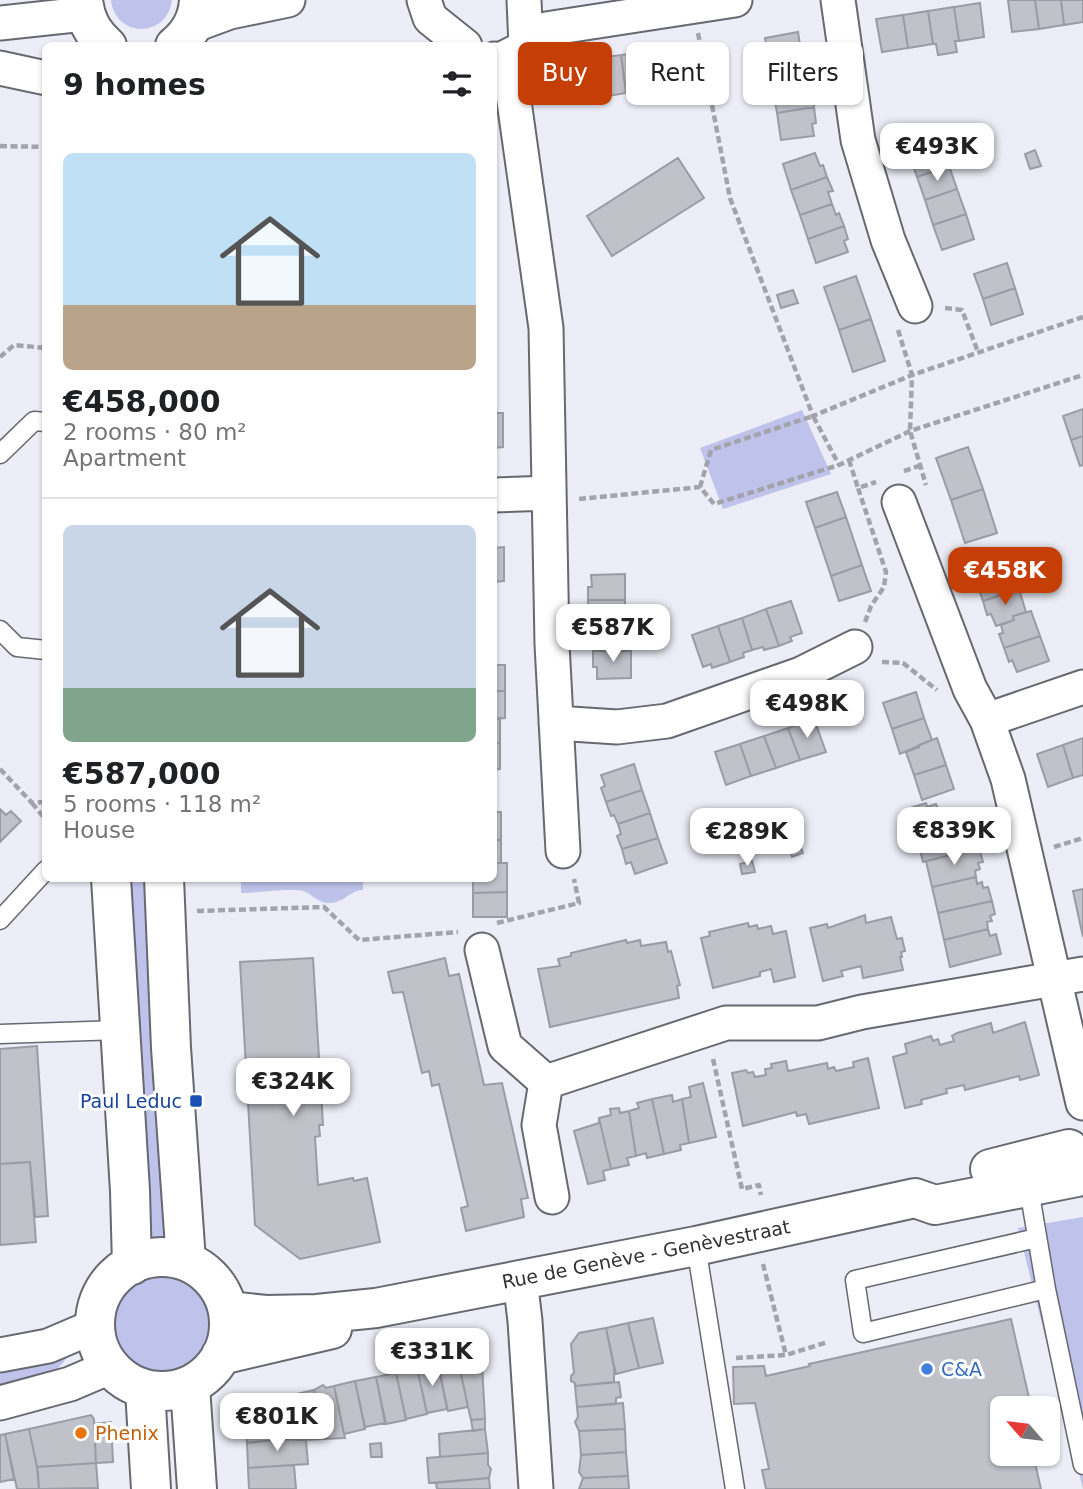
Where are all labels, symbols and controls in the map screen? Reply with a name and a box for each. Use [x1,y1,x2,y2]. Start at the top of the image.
chip: Buy [518,42,612,105]
chip: Rent [626,42,729,105]
chip: Filters [743,42,863,105]
icon: filters [438,65,476,103]
text: 9 homes [63,67,206,102]
pin: €493K [888,124,986,183]
text: €493K [896,133,978,159]
icon: home [207,198,333,324]
text: €458,000 [63,384,221,419]
text: 2 rooms · 80 m² [63,419,247,445]
text: Apartment [63,445,186,471]
pin: €458K [956,548,1054,607]
text: €458K [964,557,1046,583]
icon: home [207,570,333,696]
pin: €587K [564,604,662,664]
text: €587K [572,614,654,640]
pin: €498K [758,680,856,740]
text: €498K [766,690,848,716]
text: €587,000 [63,756,221,791]
text: 5 rooms · 118 m² [63,791,261,817]
pin: €289K [698,808,796,868]
pin: €839K [905,808,1003,867]
text: House [63,817,135,843]
text: €839K [913,817,995,843]
text: €289K [706,818,788,844]
pin: €324K [244,1058,342,1118]
text: €324K [252,1068,334,1094]
place label: Paul Leduc [80,1090,182,1112]
marker: Paul Leduc [188,1093,204,1109]
street label: Rue de Genève - Genèvestraat [500,1215,792,1293]
pin: €331K [383,1328,481,1388]
text: €331K [391,1338,473,1364]
place label: C&A [941,1358,982,1380]
marker: C&A [919,1361,935,1377]
pin: €801K [228,1394,326,1453]
north arrow [990,1396,1060,1466]
map controls [990,1396,1060,1466]
text: €801K [236,1403,318,1429]
place label: Phenix [95,1422,159,1444]
marker: Phenix [73,1425,89,1441]

